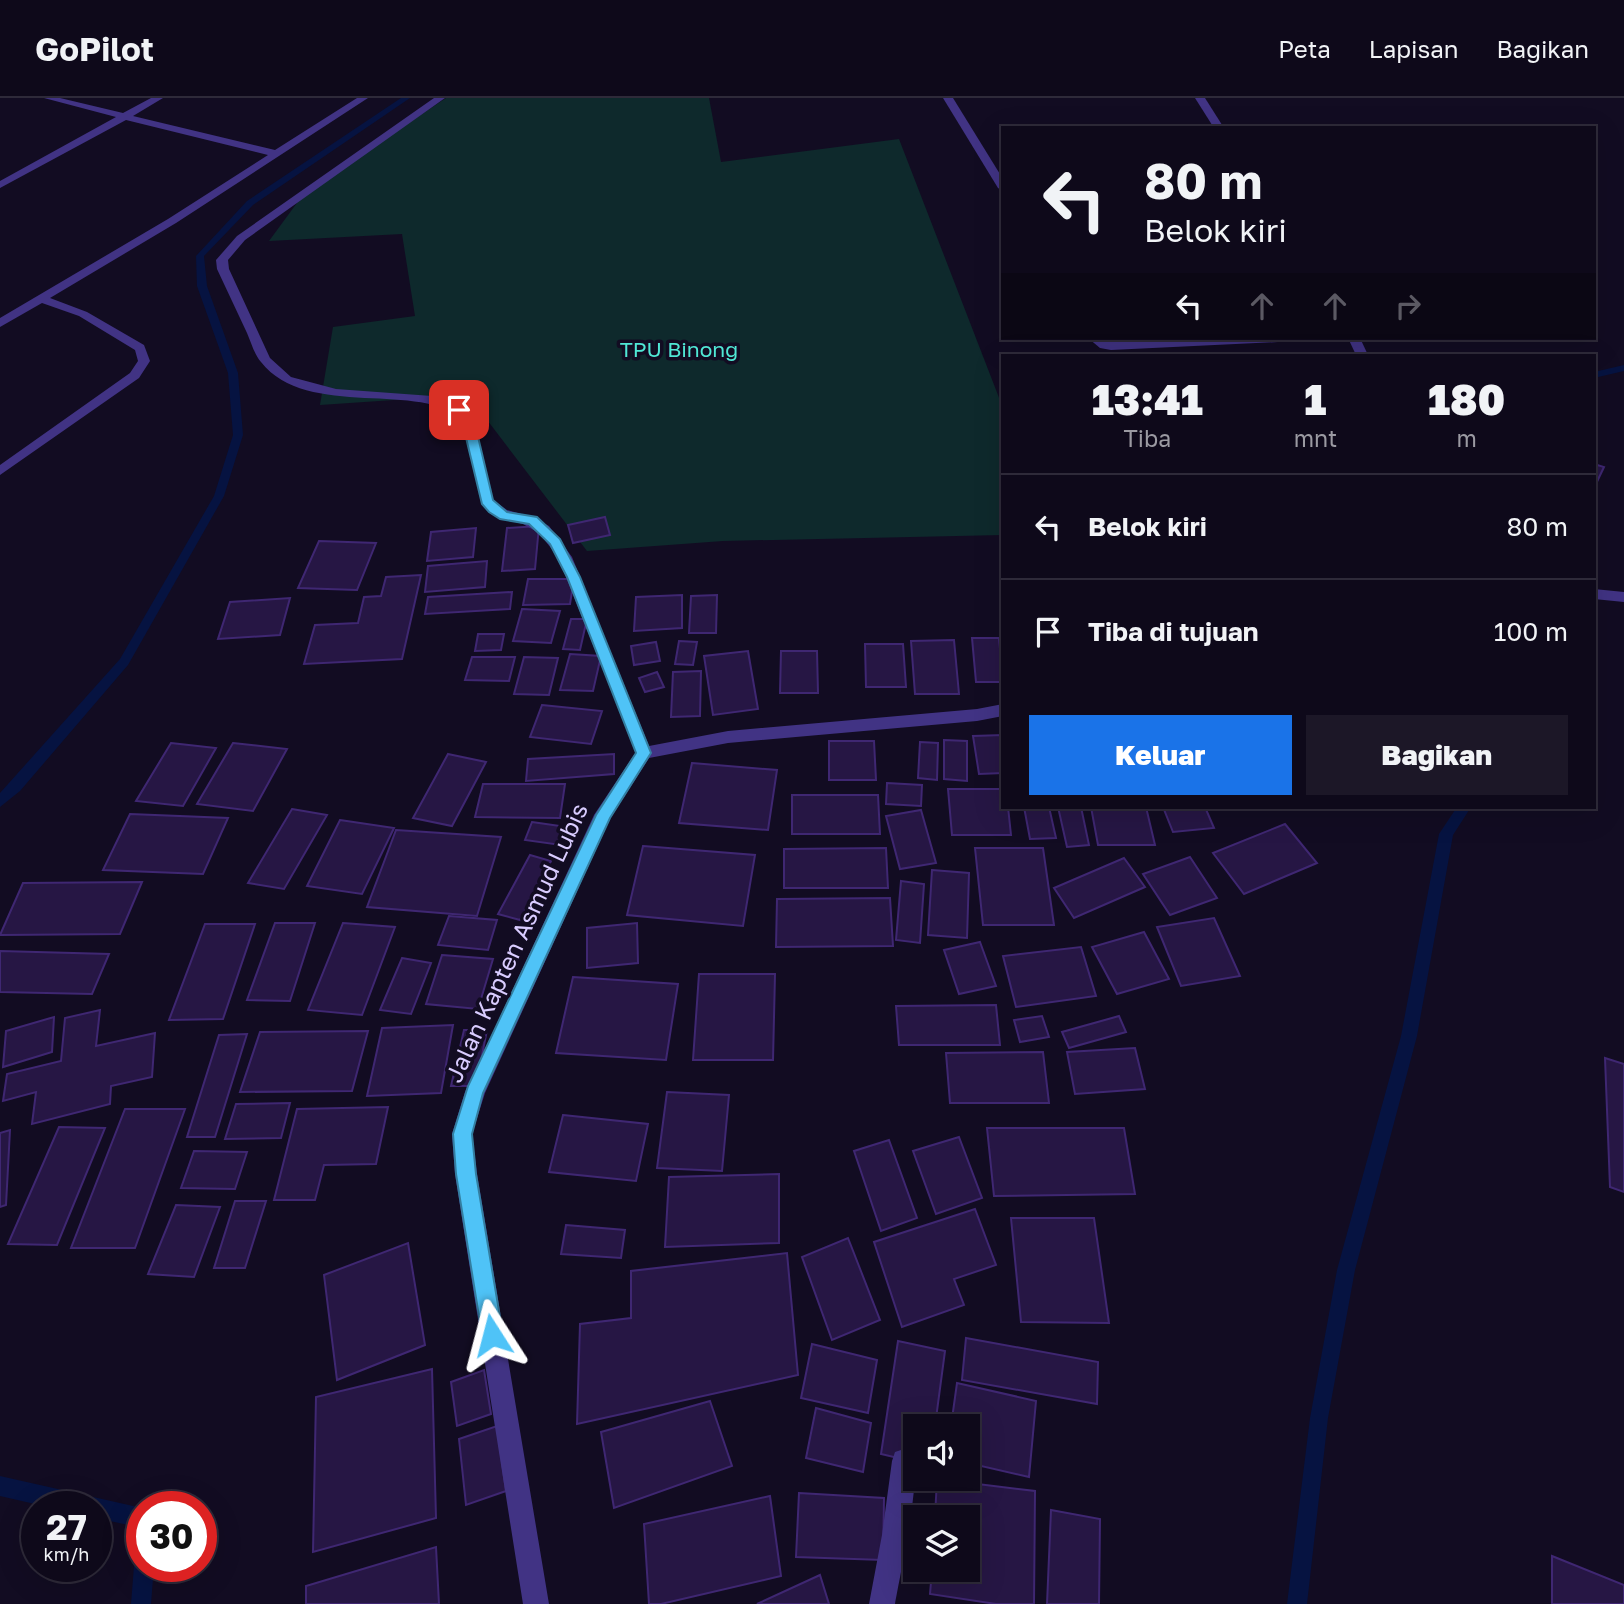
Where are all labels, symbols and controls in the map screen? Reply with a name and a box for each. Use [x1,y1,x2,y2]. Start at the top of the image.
text: GoPilot [35,29,154,68]
text: Peta [1278,34,1331,63]
text: Lapisan [1369,34,1459,63]
text: Bagikan [1497,34,1589,63]
text: 80 m [1144,151,1262,210]
icon: left [1029,154,1120,245]
text: Belok kiri [1144,211,1287,249]
icon: left [1170,287,1208,325]
icon: ahead [1243,287,1281,325]
icon: ahead [1316,287,1354,325]
icon: right [1389,287,1427,325]
park label: TPU Binong [620,336,738,362]
text: 13:41 [1092,374,1203,424]
text: 1 [1304,374,1327,424]
text: 180 [1428,374,1505,424]
pin [429,380,489,440]
icon: arrive [440,391,478,429]
text: Tiba [1124,424,1171,452]
text: mnt [1294,424,1337,452]
text: m [1456,424,1477,452]
icon: left [1029,508,1067,546]
text: Belok kiri [1088,511,1207,542]
text: 80 m [1507,511,1568,542]
icon: arrive [1029,613,1067,651]
text: Tiba di tujuan [1088,616,1258,647]
text: 100 m [1494,616,1568,647]
button: Keluar [1029,715,1292,795]
button: Bagikan [1306,715,1568,795]
street label: Jalan Kapten Asmud Lubis [438,798,593,1087]
position arrow [455,1298,529,1372]
map controls [903,1414,980,1582]
button: sound [903,1414,980,1491]
speed limit sign: 30 [126,1491,217,1582]
button: layers [903,1505,980,1582]
text: 27 [46,1506,87,1548]
text: km/h [44,1543,89,1565]

